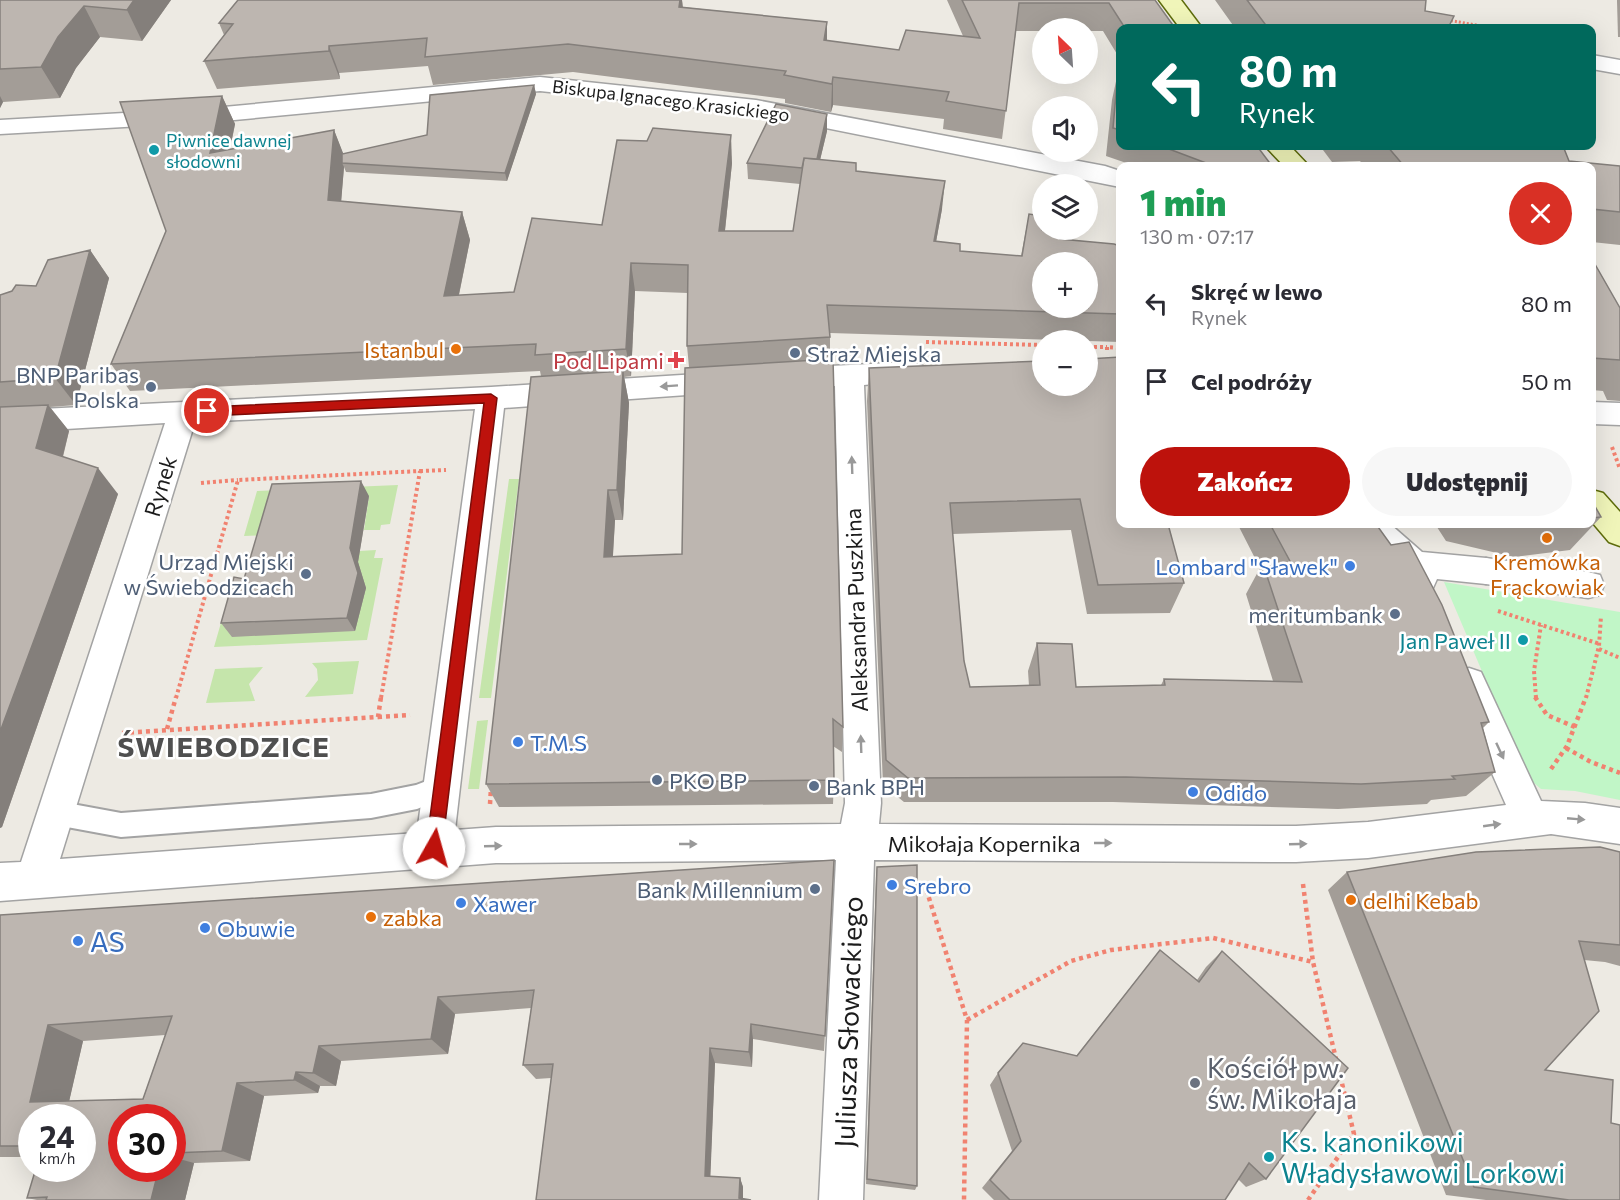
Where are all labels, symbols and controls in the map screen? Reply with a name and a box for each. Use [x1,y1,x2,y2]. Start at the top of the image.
north arrow [1032,18,1098,84]
map controls [1032,18,1098,396]
text: 80 m [1239,44,1338,96]
icon: left [1140,48,1218,126]
street label: Biskupa Ignacego Krasickiego [551,75,791,125]
button: sound [1032,96,1098,162]
text: Rynek [1239,96,1315,129]
place label: Piwnice dawnej słodowni [166,129,292,172]
marker: Piwnice dawnej słodowni [147,143,161,157]
button: layers [1032,174,1098,240]
text: 1 min [1140,179,1226,223]
button: close [1509,182,1572,245]
text: 130 m · 07:17 [1140,224,1254,248]
button: + [1032,252,1098,318]
text: Skręć w lewo [1191,278,1323,305]
icon: left [1140,287,1173,320]
text: 80 m [1521,290,1572,317]
text: Rynek [1191,305,1247,329]
button: − [1032,330,1098,396]
place label: Istanbul [364,336,444,363]
place label: Straż Miejska [807,340,941,367]
marker: Istanbul [449,342,463,356]
marker: Straż Miejska [788,346,802,360]
place label: Pod Lipami [553,347,664,374]
marker: Pod Lipami [669,353,683,367]
place label: BNP Paribas Polska [16,361,139,413]
icon: arrive [1140,365,1173,398]
text: Cel podróży [1191,368,1312,395]
text: 50 m [1522,368,1572,395]
marker: BNP Paribas Polska [144,380,158,394]
one-way arrow [660,381,679,391]
pin [181,385,232,436]
icon: arrive [190,394,223,427]
button: Zakończ [1140,447,1350,516]
button: Udostępnij [1362,447,1572,516]
street label: Rynek [138,452,182,520]
one-way arrow [847,456,857,475]
street label: Aleksandra Puszkina [839,508,873,712]
marker: Kremówka Frąckowiak [1540,531,1554,545]
place label: Urząd Miejski w Świebodzicach [124,548,294,600]
place label: Kremówka Frąckowiak [1490,548,1604,600]
place label: Lombard "Sławek" [1155,553,1338,580]
marker: Lombard "Sławek" [1343,559,1357,573]
marker: Urząd Miejski w Świebodzicach [299,567,313,581]
place label: meritumbank [1248,601,1383,628]
marker: meritumbank [1388,607,1402,621]
place label: Jan Paweł II [1399,627,1511,654]
marker: Jan Paweł II [1516,633,1530,647]
district label: ŚWIEBODZICE [118,729,330,763]
place label: T.M.S [530,729,587,756]
marker: T.M.S [511,735,525,749]
one-way arrow [856,735,865,754]
one-way arrow [1496,742,1505,759]
place label: PKO BP [669,767,747,794]
marker: PKO BP [650,773,664,787]
place label: Bank BPH [826,773,925,800]
marker: Bank BPH [807,779,821,793]
place label: Odido [1205,779,1267,806]
marker: Odido [1186,785,1200,799]
one-way arrow [1567,814,1586,824]
position arrow [402,816,466,880]
one-way arrow [1483,820,1502,830]
street label: Mikołaja Kopernika [888,830,1080,857]
one-way arrow [1094,838,1113,848]
one-way arrow [678,839,697,849]
one-way arrow [1289,839,1308,848]
one-way arrow [483,841,502,850]
place label: Srebro [904,872,971,899]
place label: Bank Millennium [637,876,803,903]
marker: Srebro [885,878,899,892]
marker: Bank Millennium [808,882,822,896]
place label: delhi Kebab [1363,887,1479,914]
place label: Xawer [473,890,537,917]
marker: delhi Kebab [1344,893,1358,907]
marker: Xawer [454,896,468,910]
street label: Juliusza Słowackiego [827,896,869,1148]
place label: zabka [383,904,442,931]
marker: zabka [364,910,378,924]
place label: Obuwie [217,915,295,942]
marker: Obuwie [198,921,212,935]
place label: AS [90,925,124,958]
marker: AS [71,934,85,948]
place label: Kościół pw. św. Mikołaja [1207,1051,1357,1115]
marker: Kościół pw. św. Mikołaja [1188,1076,1202,1090]
speed limit sign: 30 [108,1104,186,1182]
text: 24 [39,1117,75,1154]
place label: Ks. kanonikowi Władysławowi Lorkowi [1281,1125,1565,1189]
text: km/h [39,1149,75,1167]
marker: Ks. kanonikowi Władysławowi Lorkowi [1262,1150,1276,1164]

